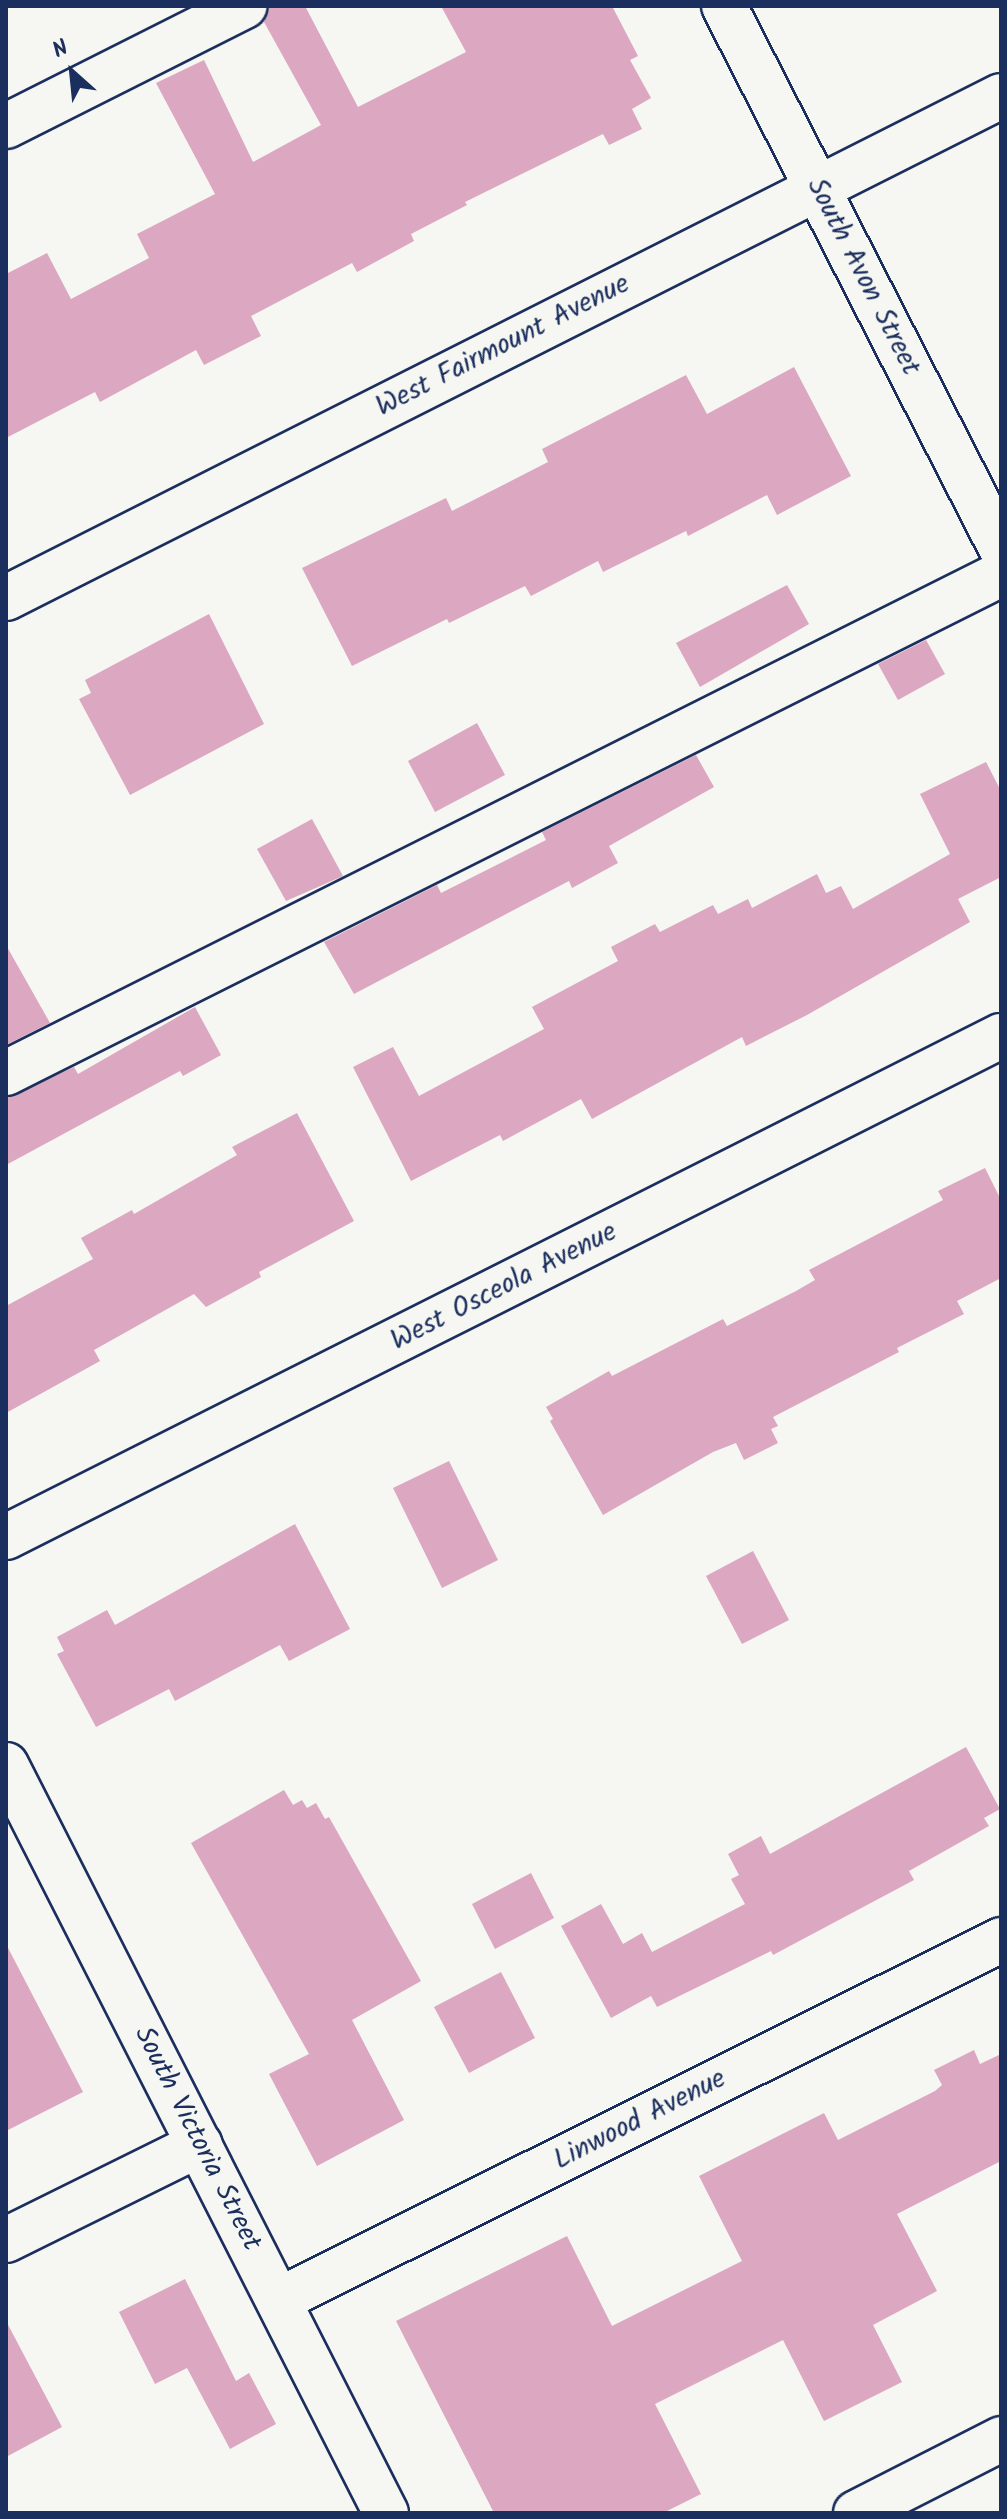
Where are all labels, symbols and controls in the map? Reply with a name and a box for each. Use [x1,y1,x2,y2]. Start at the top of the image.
text: N [47,31,75,69]
north arrow [32,32,112,112]
street label: South Avon Street [799,173,927,381]
street label: West Fairmount Avenue [371,267,635,425]
street label: West Osceola Avenue [385,1216,623,1358]
street label: South Victoria Street [126,2021,268,2257]
street label: Linwood Avenue [548,2062,732,2178]

